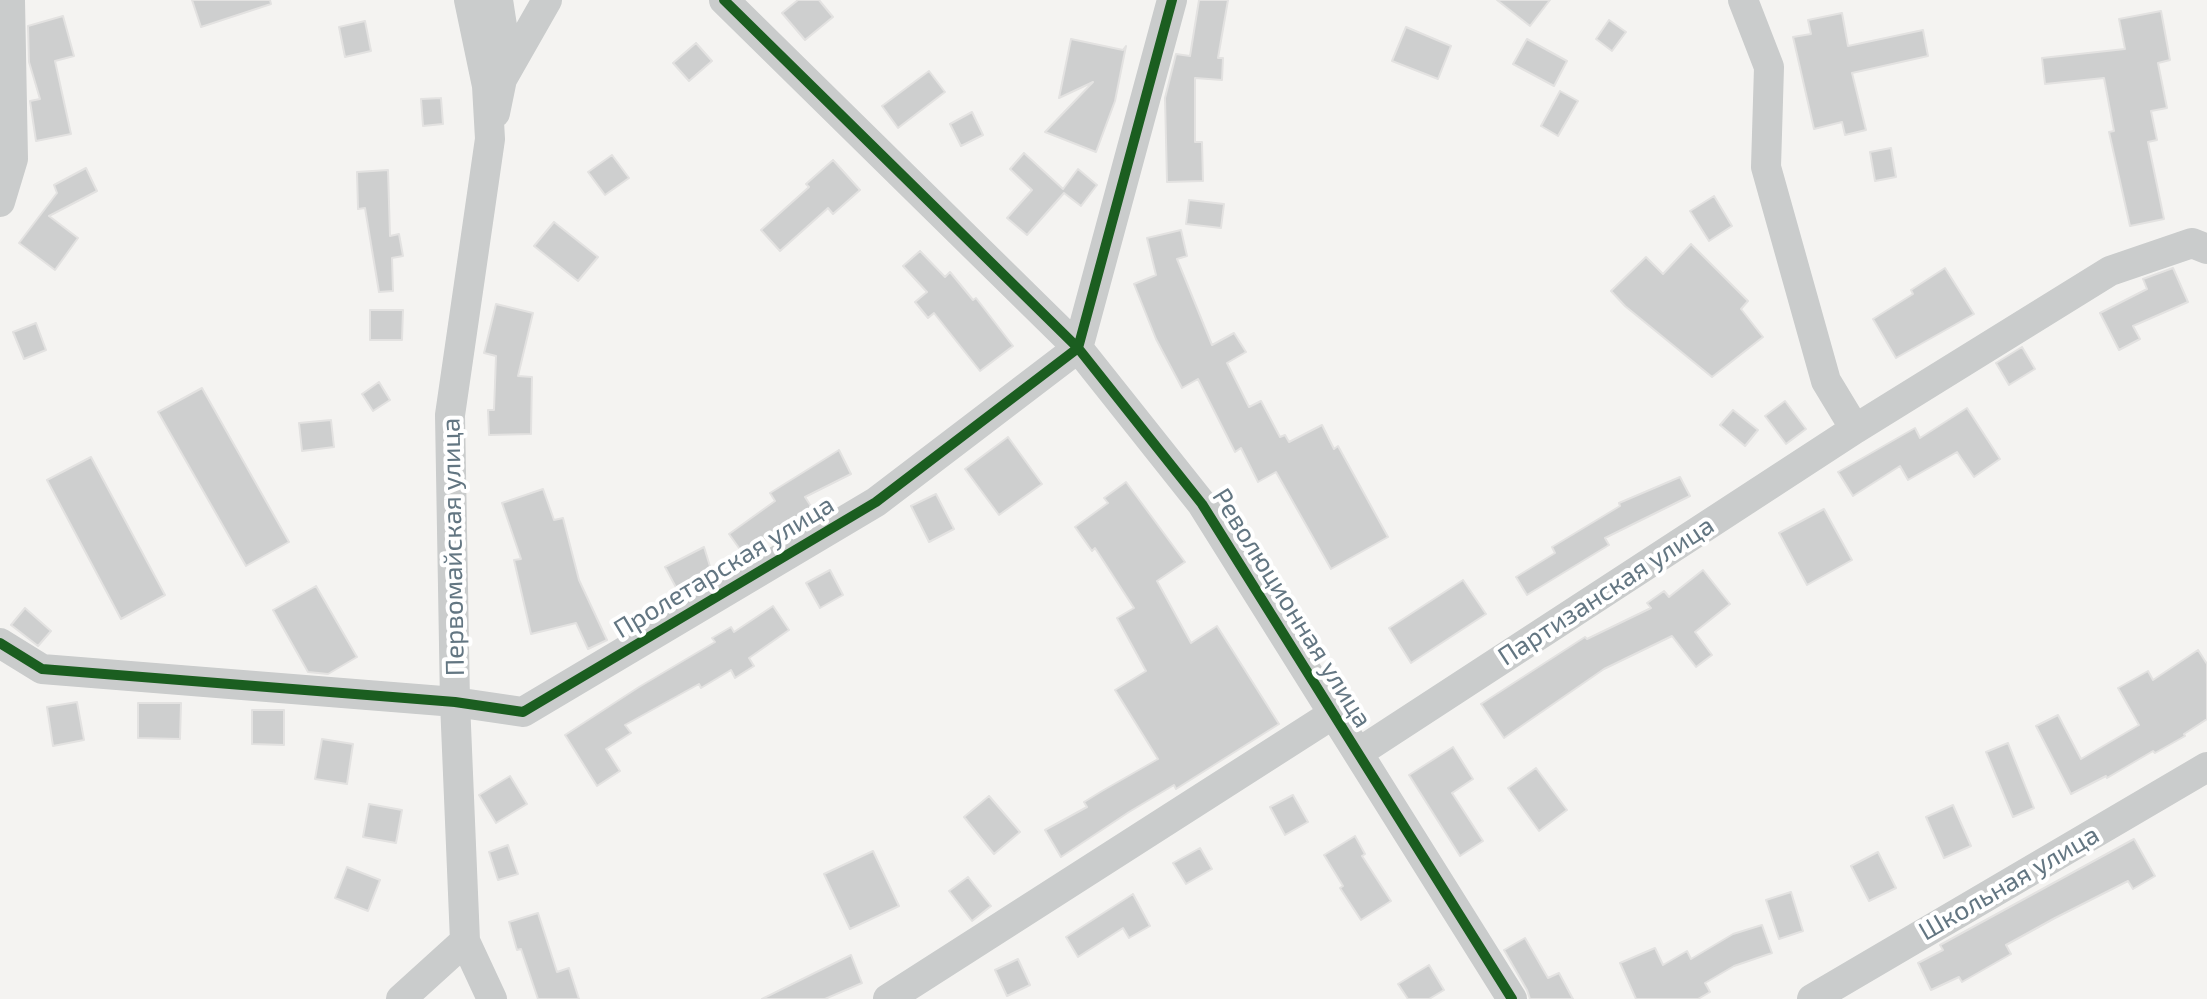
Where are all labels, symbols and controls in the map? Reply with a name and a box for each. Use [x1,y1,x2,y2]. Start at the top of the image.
street label: Первомайская улица [435,418,471,676]
street label: Революционная улица [1206,483,1378,733]
street label: Пролетарская улица [608,489,840,645]
street label: Партизанская улица [1492,510,1720,672]
street label: Школьная улица [1913,819,2105,947]

